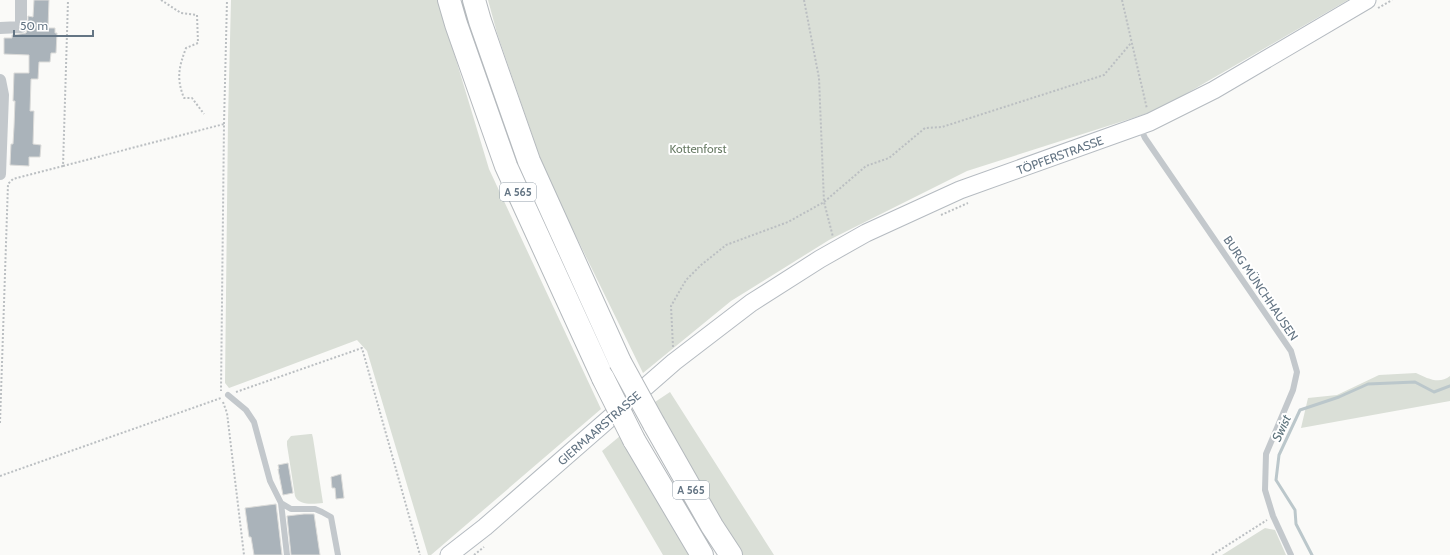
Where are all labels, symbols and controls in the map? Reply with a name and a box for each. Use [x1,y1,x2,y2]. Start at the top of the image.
scale bar [14,12,93,38]
text: 50 m [20,18,48,33]
street label: TÖPFERSTRASSE [1015,132,1106,178]
park label: Kottenforst [670,141,727,156]
road number: A 565 [500,183,536,201]
street label: BURG MÜNCHHAUSEN [1220,233,1302,343]
street label: GIERMAARSTRASSE [554,388,644,468]
water label: Swist [1268,411,1294,444]
road number: A 565 [673,481,709,499]

